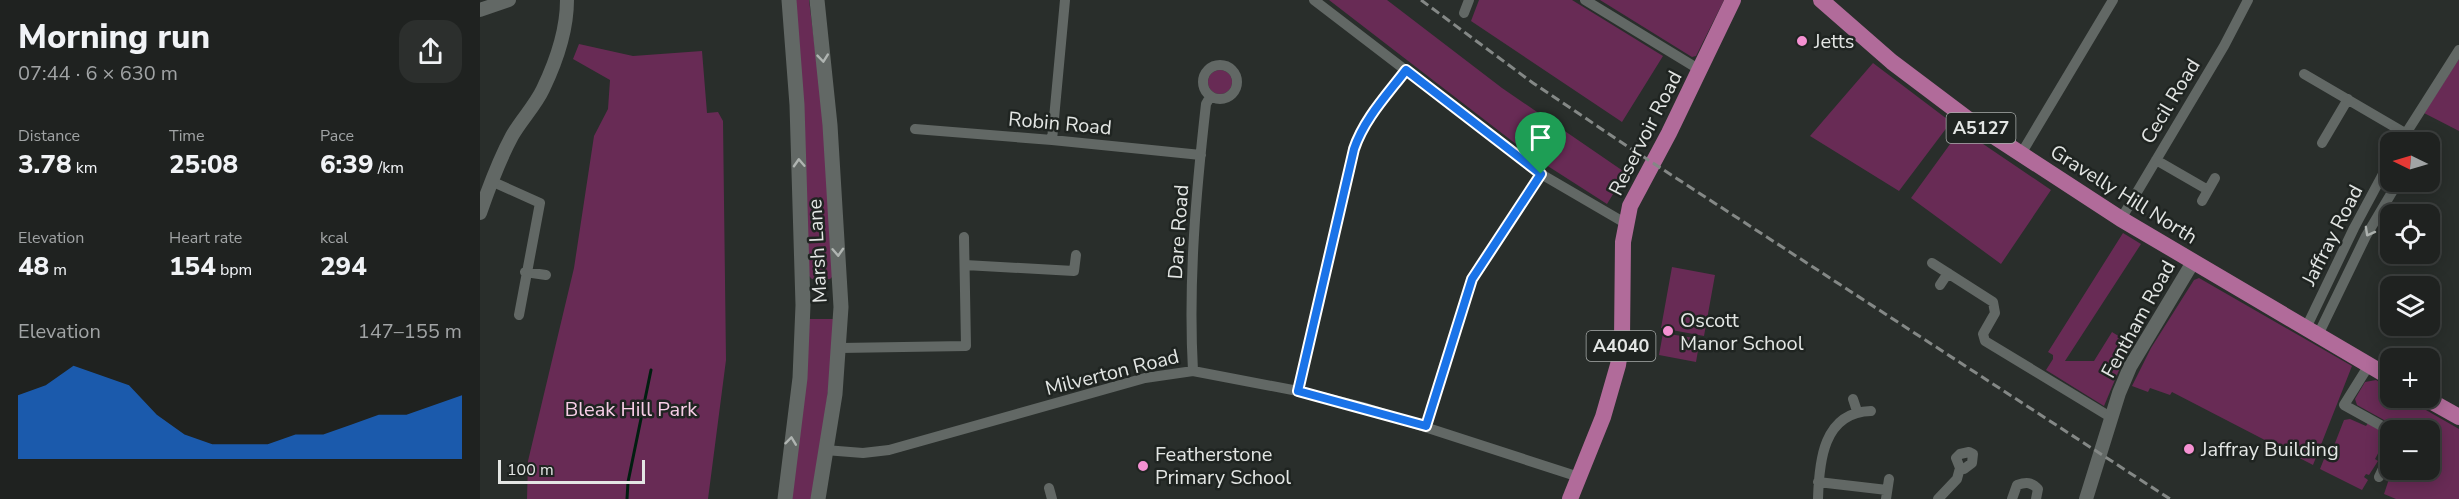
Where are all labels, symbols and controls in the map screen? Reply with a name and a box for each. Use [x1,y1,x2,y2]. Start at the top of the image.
text: Morning run [18,15,210,60]
button: share [399,20,462,83]
place label: Jetts [1813,28,1854,55]
marker: Jetts [1795,34,1809,48]
one-way arrow [817,54,829,63]
street label: Cecil Road [2134,54,2206,149]
text: 07:44 · 6 × 630 m [18,60,178,87]
street label: Reservoir Road [1602,66,1688,200]
street label: Robin Road [1007,106,1113,141]
pin [1515,112,1566,174]
road number: A5127 [1946,113,2016,143]
icon: arrive [1524,121,1557,154]
text: Distance [18,125,80,147]
text: Time [169,125,205,147]
text: Pace [320,125,354,147]
north arrow [2380,132,2440,192]
map controls [2380,132,2440,480]
street label: Gravelly Hill North [2045,138,2202,251]
text: 3.78 [18,147,72,182]
text: 25:08 [169,147,238,182]
text: 6:39 [320,147,374,182]
text: km [72,157,97,179]
text: /km [374,157,404,179]
one-way arrow [793,158,806,167]
street label: Jaffray Road [2295,180,2369,291]
street label: Dare Road [1162,184,1195,280]
street label: Marsh Lane [801,198,834,304]
button: locate [2380,204,2440,264]
one-way arrow [2365,226,2376,236]
text: Elevation [18,227,84,249]
text: Heart rate [169,227,242,249]
text: kcal [320,227,348,249]
one-way arrow [831,248,844,257]
text: 48 [18,249,49,284]
text: 154 [169,249,216,284]
text: 294 [320,249,367,284]
street label: Fentham Road [2095,256,2182,383]
text: m [49,259,67,281]
text: bpm [216,259,252,281]
button: layers [2380,276,2440,336]
place label: Oscott Manor School [1680,307,1804,357]
text: Elevation [18,318,101,345]
text: 147–155 m [358,318,462,345]
marker: Oscott Manor School [1661,324,1675,338]
road number: A4040 [1586,331,1656,361]
street label: Milverton Road [1042,343,1182,402]
button: + [2380,348,2440,408]
park label: Bleak Hill Park [565,396,698,423]
button: − [2380,420,2440,480]
one-way arrow [785,436,797,445]
place label: Jaffray Building [2200,436,2339,463]
place label: Featherstone Primary School [1155,441,1291,491]
marker: Jaffray Building [2182,442,2196,456]
scale bar [498,457,645,484]
text: 100 m [507,459,554,481]
marker: Featherstone Primary School [1136,459,1150,473]

